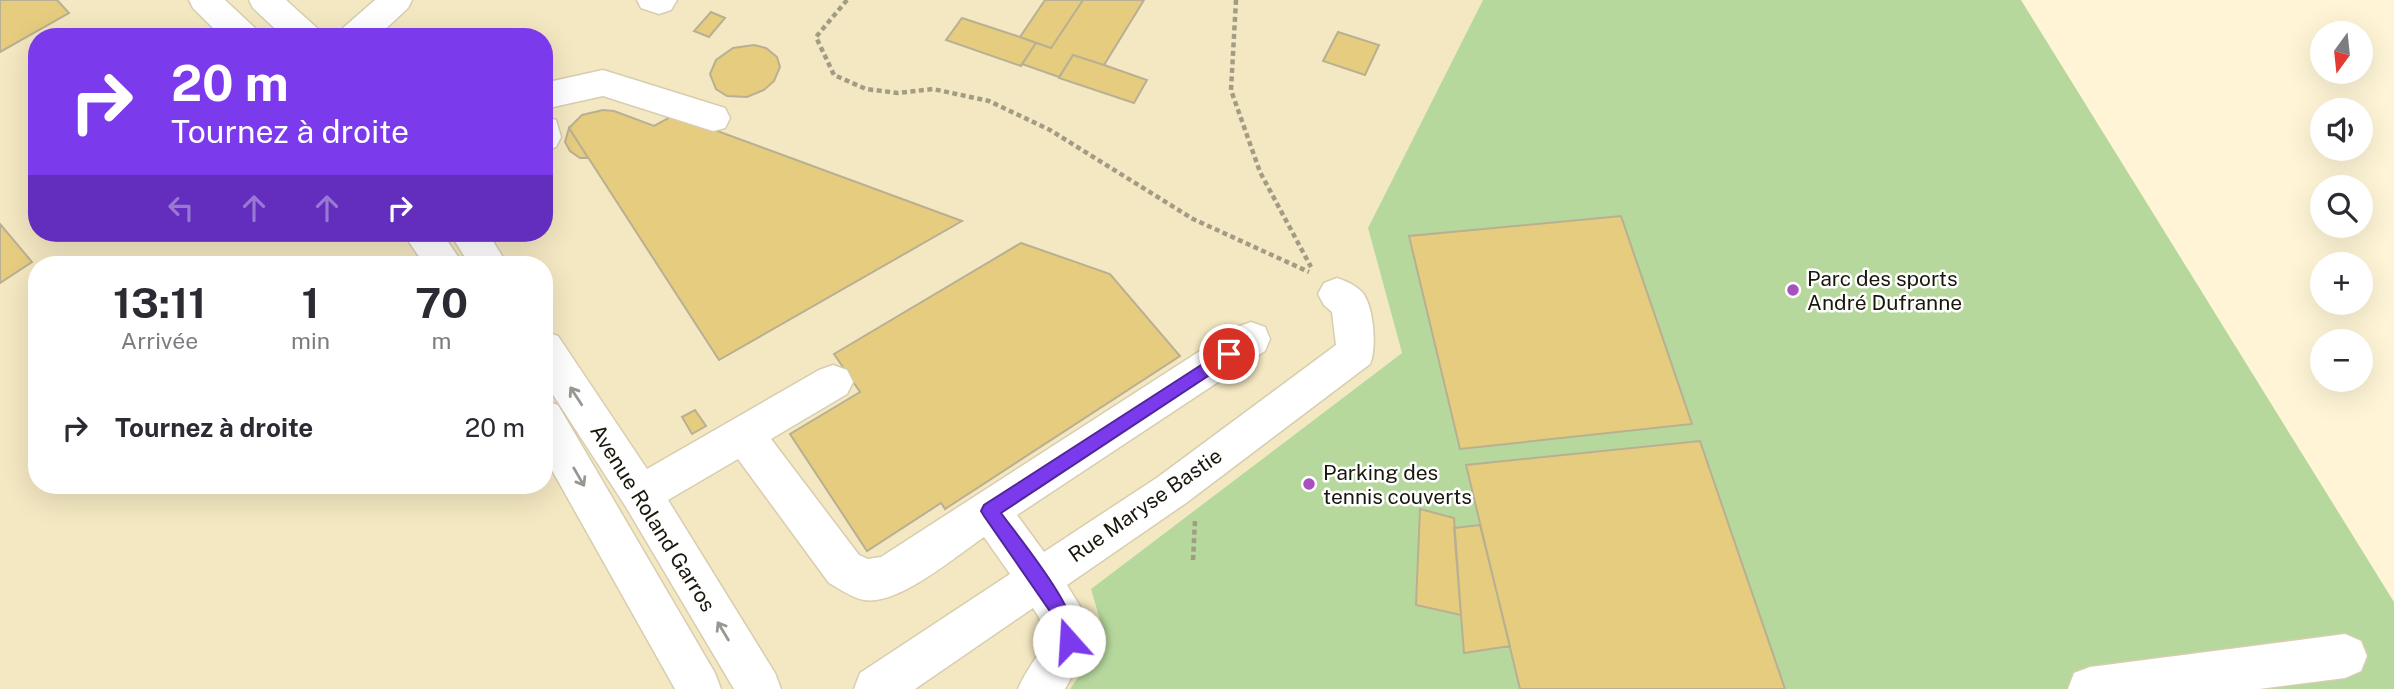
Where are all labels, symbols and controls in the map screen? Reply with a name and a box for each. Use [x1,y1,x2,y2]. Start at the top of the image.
north arrow [2310,21,2373,84]
map controls [2310,21,2373,392]
text: 20 m [171,54,289,112]
icon: right [56,56,147,147]
button: sound [2310,98,2373,161]
text: Tournez à droite [171,113,409,150]
button: search [2310,175,2373,238]
icon: left [162,189,200,227]
icon: ahead [235,189,273,227]
icon: ahead [308,189,346,227]
icon: right [381,189,419,227]
button: + [2310,252,2373,315]
place label: Parc des sports André Dufranne [1807,266,1962,315]
text: 13:11 [113,278,206,327]
text: 1 [302,278,320,327]
text: 70 [415,278,468,327]
marker: Parc des sports André Dufranne [1785,282,1801,298]
pin [1199,324,1259,384]
text: Arrivée [121,327,198,354]
text: min [291,327,330,354]
text: m [432,327,452,354]
button: − [2310,329,2373,392]
icon: arrive [1210,335,1248,373]
one-way arrow [569,387,583,407]
icon: right [56,409,94,447]
text: Tournez à droite [115,412,313,443]
text: 20 m [465,412,525,443]
street label: Avenue Roland Garros [585,420,721,616]
street label: Rue Maryse Bastie [1064,443,1226,567]
place label: Parking des tennis couverts [1323,460,1472,509]
one-way arrow [572,466,586,486]
marker: Parking des tennis couverts [1301,476,1317,492]
position arrow [1032,604,1106,678]
one-way arrow [716,621,730,641]

